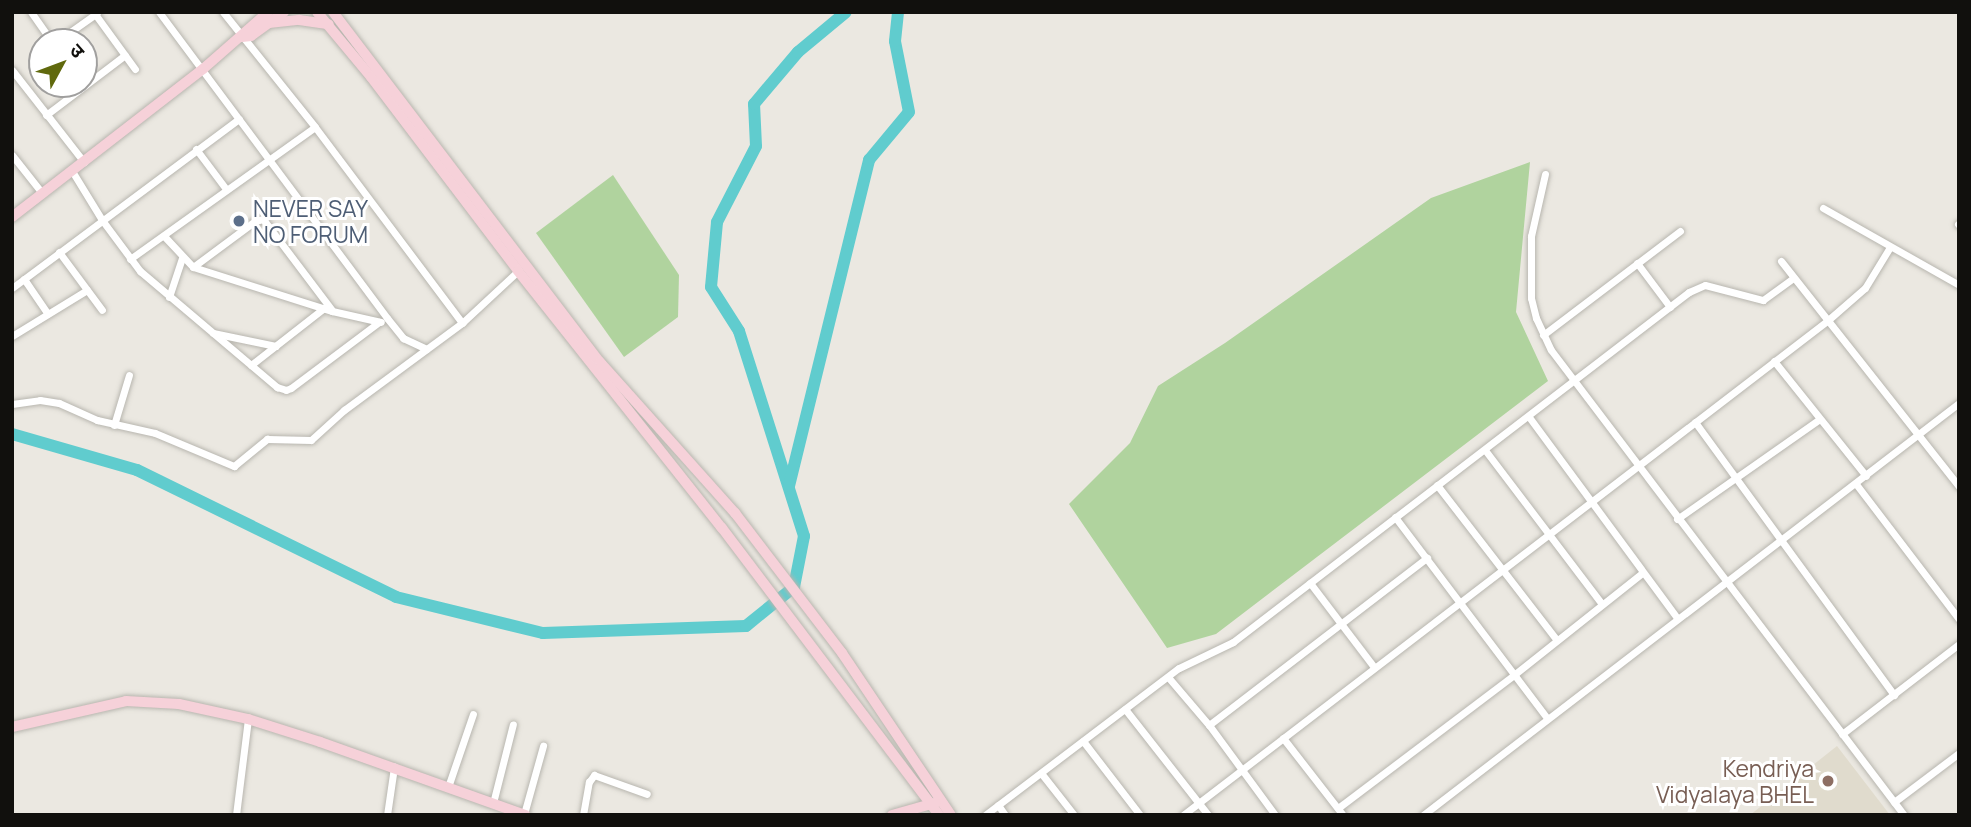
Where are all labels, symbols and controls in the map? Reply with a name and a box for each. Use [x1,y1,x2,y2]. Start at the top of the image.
north arrow [28,28,98,98]
text: उ [64,38,91,63]
place label: NEVER SAY NO FORUM [253,194,368,248]
marker: NEVER SAY NO FORUM [231,213,247,229]
place label: Kendriya Vidyalaya BHEL [1656,754,1814,808]
marker: Kendriya Vidyalaya BHEL [1820,773,1836,789]

